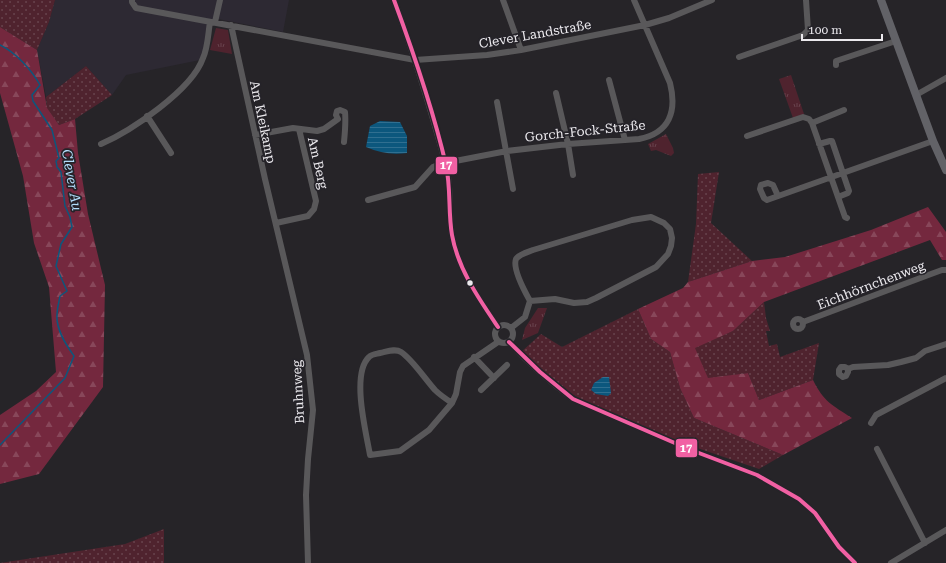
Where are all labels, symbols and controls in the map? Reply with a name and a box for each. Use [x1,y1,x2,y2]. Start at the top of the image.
scale bar [802,16,882,42]
street label: Clever Landstraße [478,17,592,51]
text: 100 m [808,23,842,37]
street label: Am Kleikamp [247,79,279,165]
street label: Gorch-Fock-Straße [524,117,646,145]
street label: Am Berg [305,136,331,191]
water label: Clever Au [59,148,85,212]
line badge: 17 [435,156,458,175]
text: 17 [440,159,452,172]
street label: Eichhörnchenweg [815,257,928,312]
unlabelled marker [465,278,475,288]
street label: Bruhnweg [289,359,307,424]
line badge: 17 [675,438,698,458]
text: 17 [680,442,692,455]

